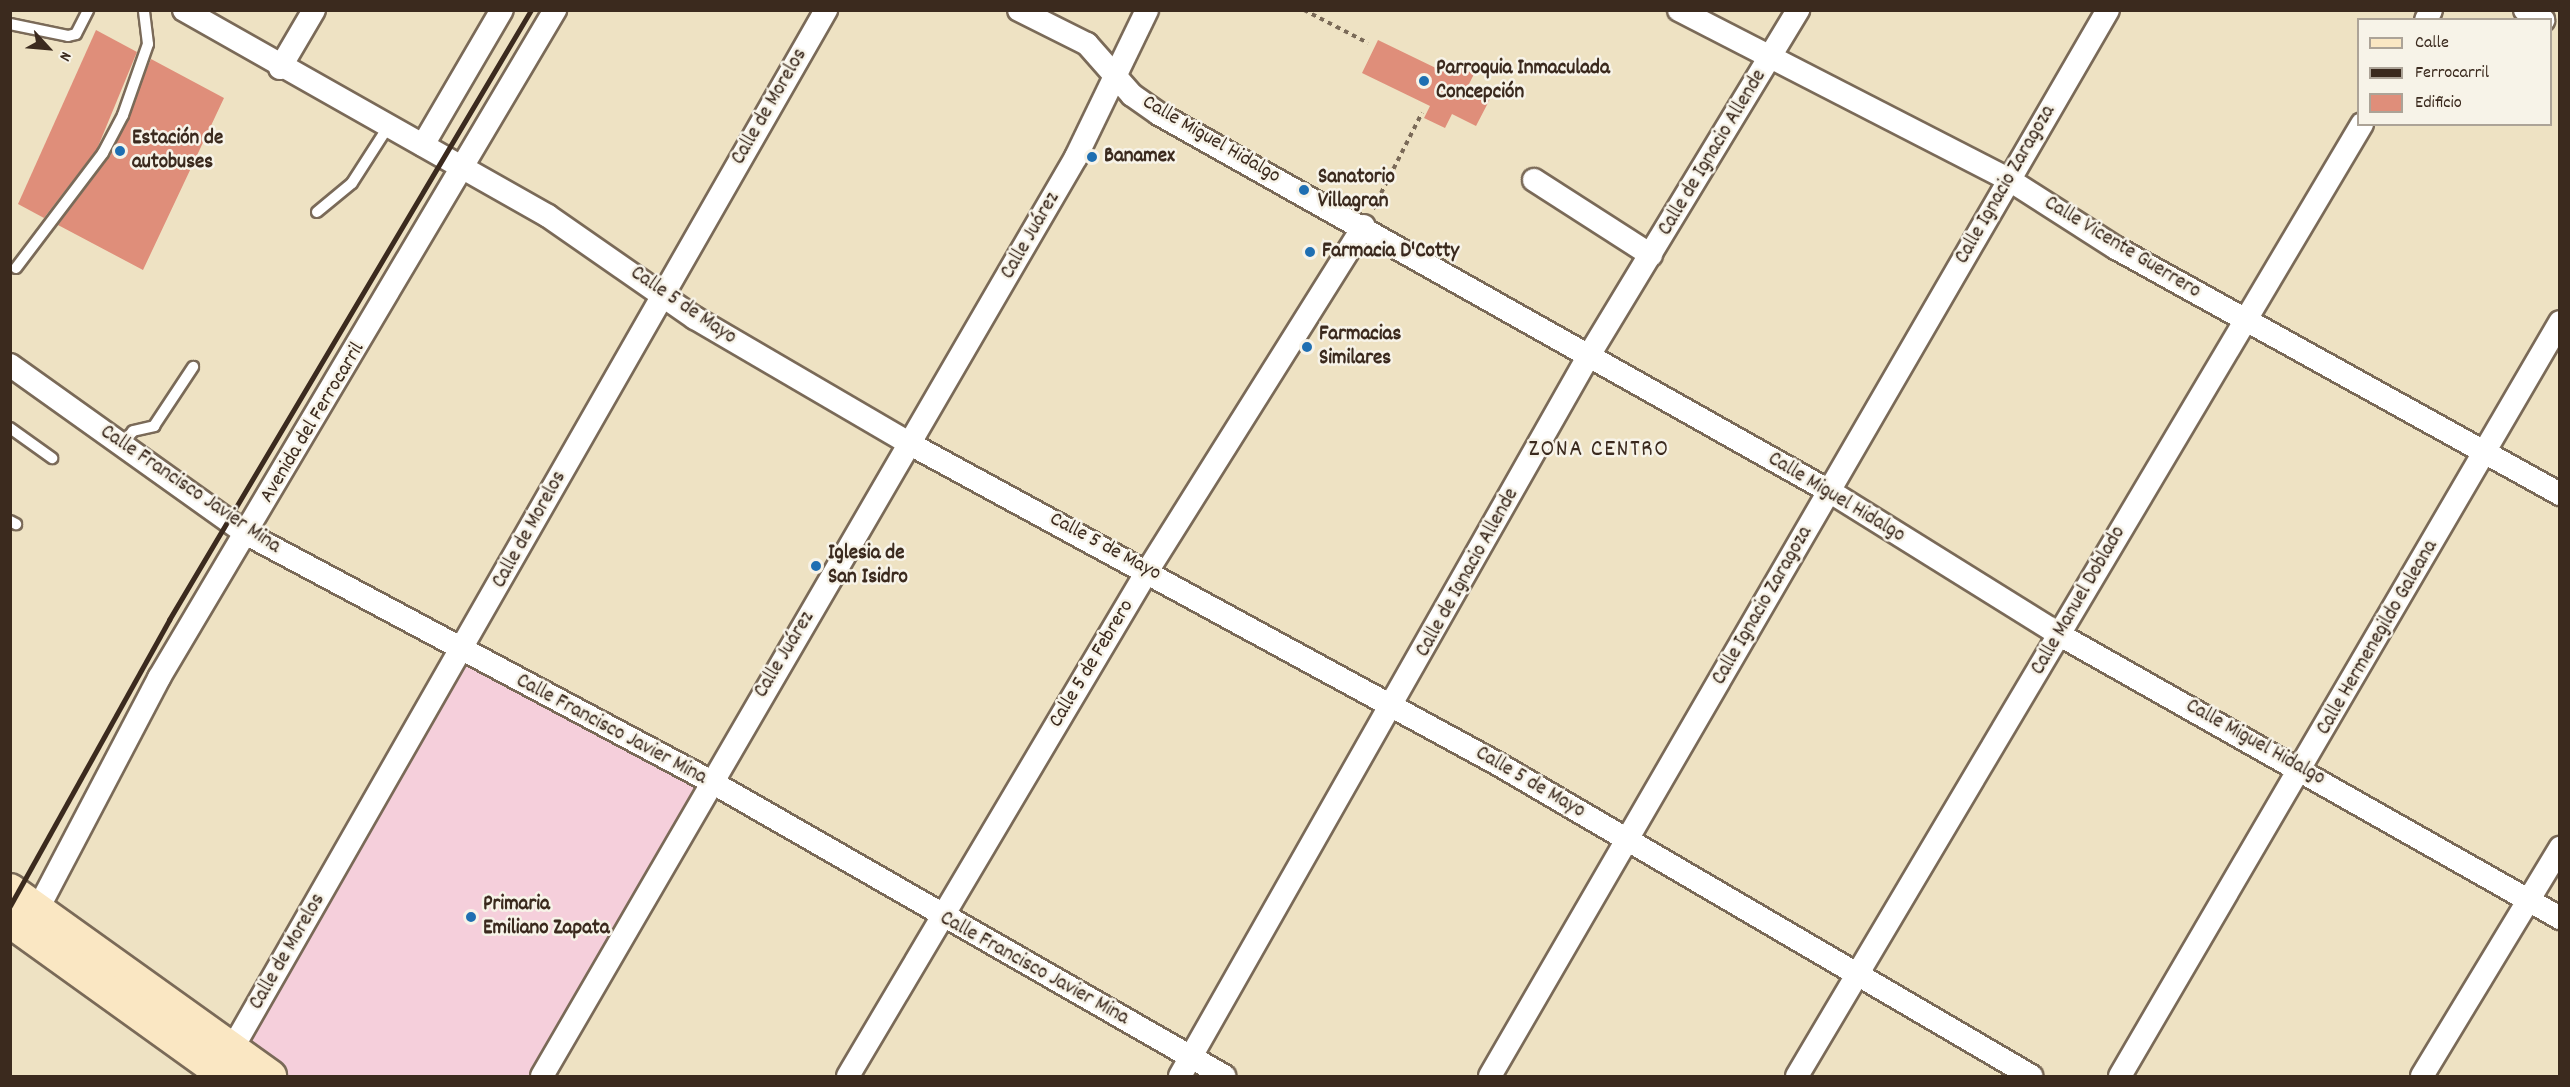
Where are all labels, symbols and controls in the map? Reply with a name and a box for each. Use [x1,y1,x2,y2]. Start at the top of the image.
north arrow [18,18,78,78]
legend [2357,18,2552,126]
text: Calle [2415,31,2449,56]
street label: Calle de Morelos [727,44,813,170]
text: N [53,48,77,65]
place label: Parroquia Inmaculada Concepción [1436,56,1610,106]
text: Ferrocarril [2415,61,2489,86]
street label: Calle de Ignacio Allende [1653,65,1773,241]
marker: Parroquia Inmaculada Concepción [1417,74,1431,88]
street label: Calle Miguel Hidalgo [1137,90,1285,190]
text: Edificio [2415,91,2462,116]
street label: Calle Ignacio Zaragoza [1950,101,2062,269]
place label: Estación de autobuses [132,126,223,176]
marker: Estación de autobuses [113,144,127,158]
place label: Banamex [1104,144,1175,170]
marker: Banamex [1085,150,1099,164]
place label: Sanatorio Villagran [1318,165,1395,215]
marker: Sanatorio Villagran [1295,181,1313,199]
street label: Calle Juárez [996,188,1066,284]
street label: Calle Vicente Guerrero [2039,191,2205,305]
place label: Farmacia D'Cotty [1322,239,1459,265]
marker: Farmacia D'Cotty [1303,245,1317,259]
street label: Calle 5 de Mayo [625,261,741,351]
place label: Farmacias Similares [1319,322,1401,372]
street label: Avenida del Ferrocarril [255,338,371,508]
marker: Farmacias Similares [1300,340,1314,354]
street label: Calle Francisco Javier Mina [95,420,285,560]
district label: ZONA CENTRO [1529,437,1669,465]
street label: Calle Miguel Hidalgo [1763,447,1909,549]
street label: Calle de Morelos [487,467,573,593]
street label: Calle de Ignacio Allende [1411,484,1525,662]
street label: Calle 5 de Mayo [1045,507,1165,587]
street label: Calle Ignacio Zaragoza [1707,522,1819,690]
street label: Calle Manuel Doblado [2026,522,2132,680]
street label: Calle Hermenegildo Galeana [2312,536,2444,740]
place label: Iglesia de San Isidro [828,541,908,591]
marker: Iglesia de San Isidro [809,559,823,573]
street label: Calle 5 de Febrero [1044,596,1140,732]
street label: Calle Juárez [749,607,821,703]
street label: Calle Francisco Javier Mina [511,669,711,791]
street label: Calle Miguel Hidalgo [2181,694,2329,792]
street label: Calle 5 de Mayo [1471,741,1589,825]
street label: Calle de Morelos [245,889,331,1015]
place label: Primaria Emiliano Zapata [483,892,610,942]
street label: Calle Francisco Javier Mina [935,907,1133,1031]
marker: Primaria Emiliano Zapata [464,910,478,924]

